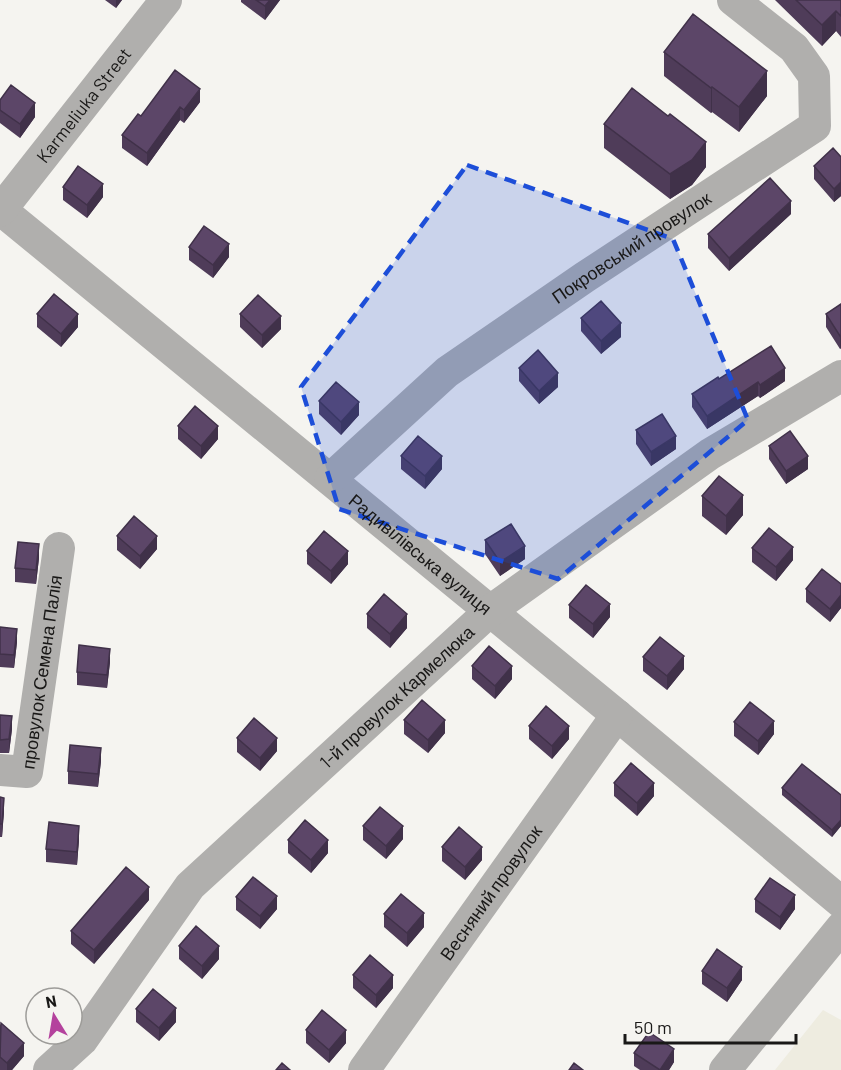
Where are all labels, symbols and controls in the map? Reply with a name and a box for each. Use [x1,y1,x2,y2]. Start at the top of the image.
street label: Karmeliuka Street [31,43,136,167]
street label: Покровський провулок [547,186,715,308]
street label: Радивілівська вулиця [345,489,497,619]
street label: провулок Семена Палія [17,574,66,771]
street label: 1-й провулок Кармелюка [315,620,479,773]
street label: Весняний провулок [435,821,546,964]
north arrow [24,986,84,1046]
text: N [44,990,58,1011]
scale bar [625,1007,796,1045]
text: 50 m [634,1016,672,1038]

